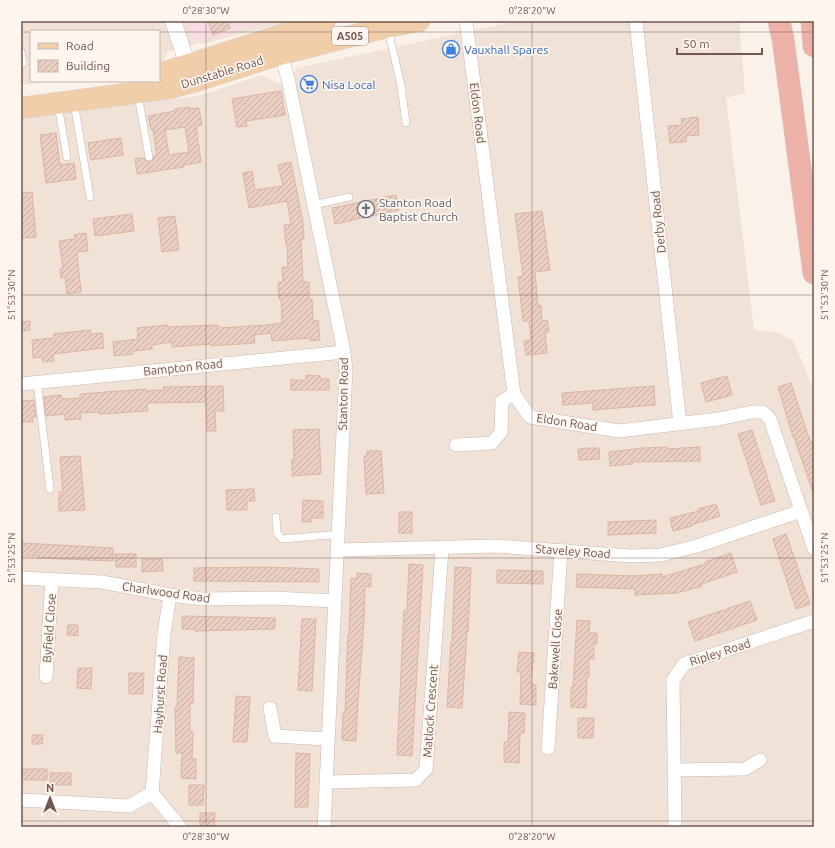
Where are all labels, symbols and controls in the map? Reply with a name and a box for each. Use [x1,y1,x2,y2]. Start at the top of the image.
text: 0°28'30"W [182,5,230,16]
text: 0°28'20"W [508,5,556,16]
road number: A505 [332,27,368,45]
legend [30,30,160,82]
scale bar [677,30,762,56]
text: 50 m [683,37,710,50]
text: Road [66,39,94,52]
shop icon: Vauxhall Spares [441,39,461,59]
place label: Vauxhall Spares [464,43,548,56]
street label: Dunstable Road [179,53,265,91]
text: Building [66,59,110,72]
supermarket icon: Nisa Local [299,74,319,94]
place label: Nisa Local [322,78,376,91]
street label: Eldon Road [468,82,488,144]
street label: Derby Road [648,190,668,254]
place label: Stanton Road Baptist Church [379,196,458,223]
church icon: Stanton Road Baptist Church [356,199,376,219]
text: 51°53'30"N [6,270,17,320]
text: 51°53'30"N [819,270,830,320]
street label: Bampton Road [142,356,224,378]
street label: Stanton Road [336,357,350,431]
street label: Eldon Road [536,411,598,433]
text: 51°53'25"N [6,533,17,583]
text: 51°53'25"N [819,533,830,583]
street label: Staveley Road [535,542,611,560]
street label: Charlwood Road [121,579,211,605]
street label: Byfield Close [40,593,58,663]
street label: Bakewell Close [546,608,564,690]
street label: Ripley Road [688,636,752,668]
street label: Hayhurst Road [151,654,169,734]
street label: Matlock Crescent [420,664,440,758]
north arrow [30,778,70,818]
text: N [46,782,54,794]
text: 0°28'30"W [182,831,230,842]
text: 0°28'20"W [508,831,556,842]

